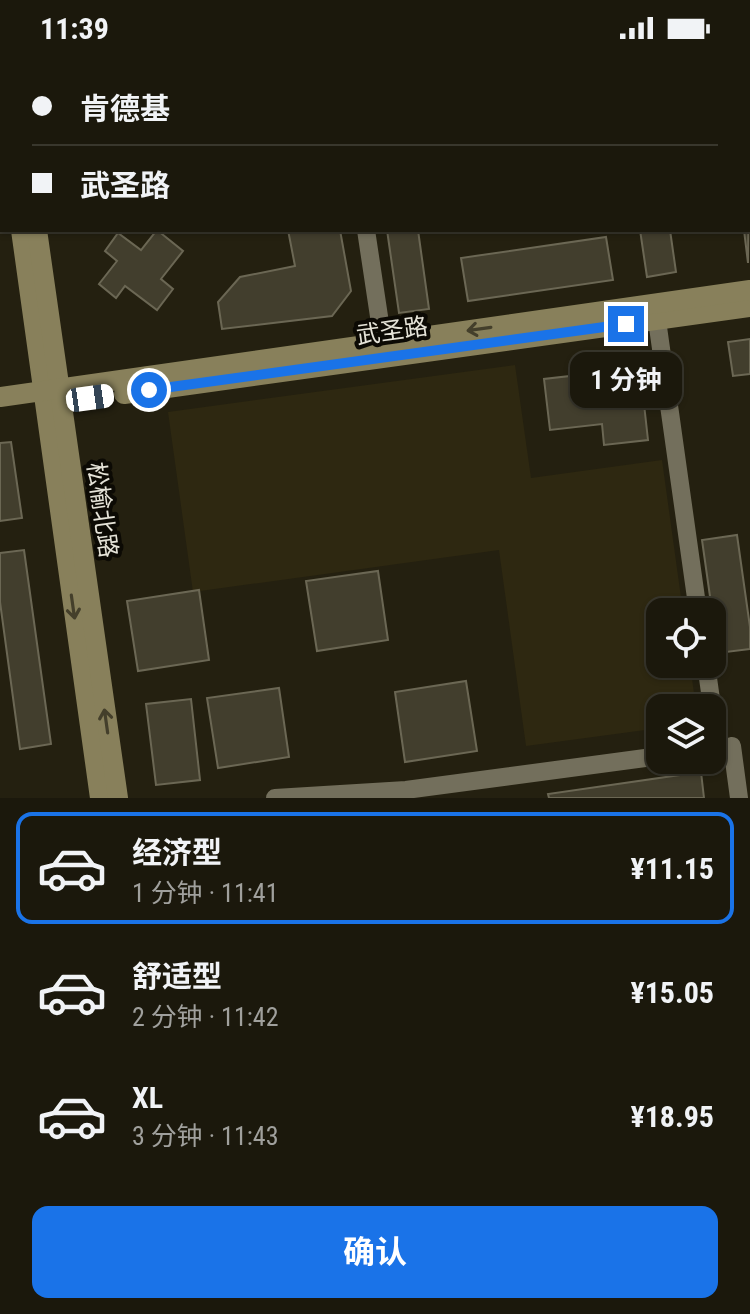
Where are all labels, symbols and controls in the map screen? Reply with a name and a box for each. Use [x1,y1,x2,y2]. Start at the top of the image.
text: 11:39 [40,11,109,46]
text: 肯德基 [80,91,170,126]
text: 武圣路 [80,168,170,203]
route end [608,306,644,342]
street label: 武圣路 [354,312,430,350]
one-way arrow [467,322,492,337]
callout: 1 分钟 [570,352,682,408]
text: 1 分钟 [590,365,662,395]
route start [131,372,167,408]
car [65,383,115,413]
street label: 松榆北路 [81,461,123,559]
one-way arrow [66,593,81,620]
map controls [646,598,726,774]
button: locate [646,598,726,678]
button: layers [646,694,726,774]
one-way arrow [98,709,113,734]
icon: car [36,832,108,904]
text: 经济型 [132,835,222,870]
text: ¥11.15 [630,851,714,886]
text: 1 分钟 · 11:41 [132,878,278,908]
icon: car [36,956,108,1028]
text: 舒适型 [132,959,222,994]
text: ¥15.05 [630,975,714,1010]
text: 2 分钟 · 11:42 [132,1002,278,1032]
icon: car [36,1080,108,1152]
text: XL [132,1080,163,1115]
text: ¥18.95 [630,1099,714,1134]
text: 3 分钟 · 11:43 [132,1121,278,1151]
button: 确认 [32,1206,718,1298]

